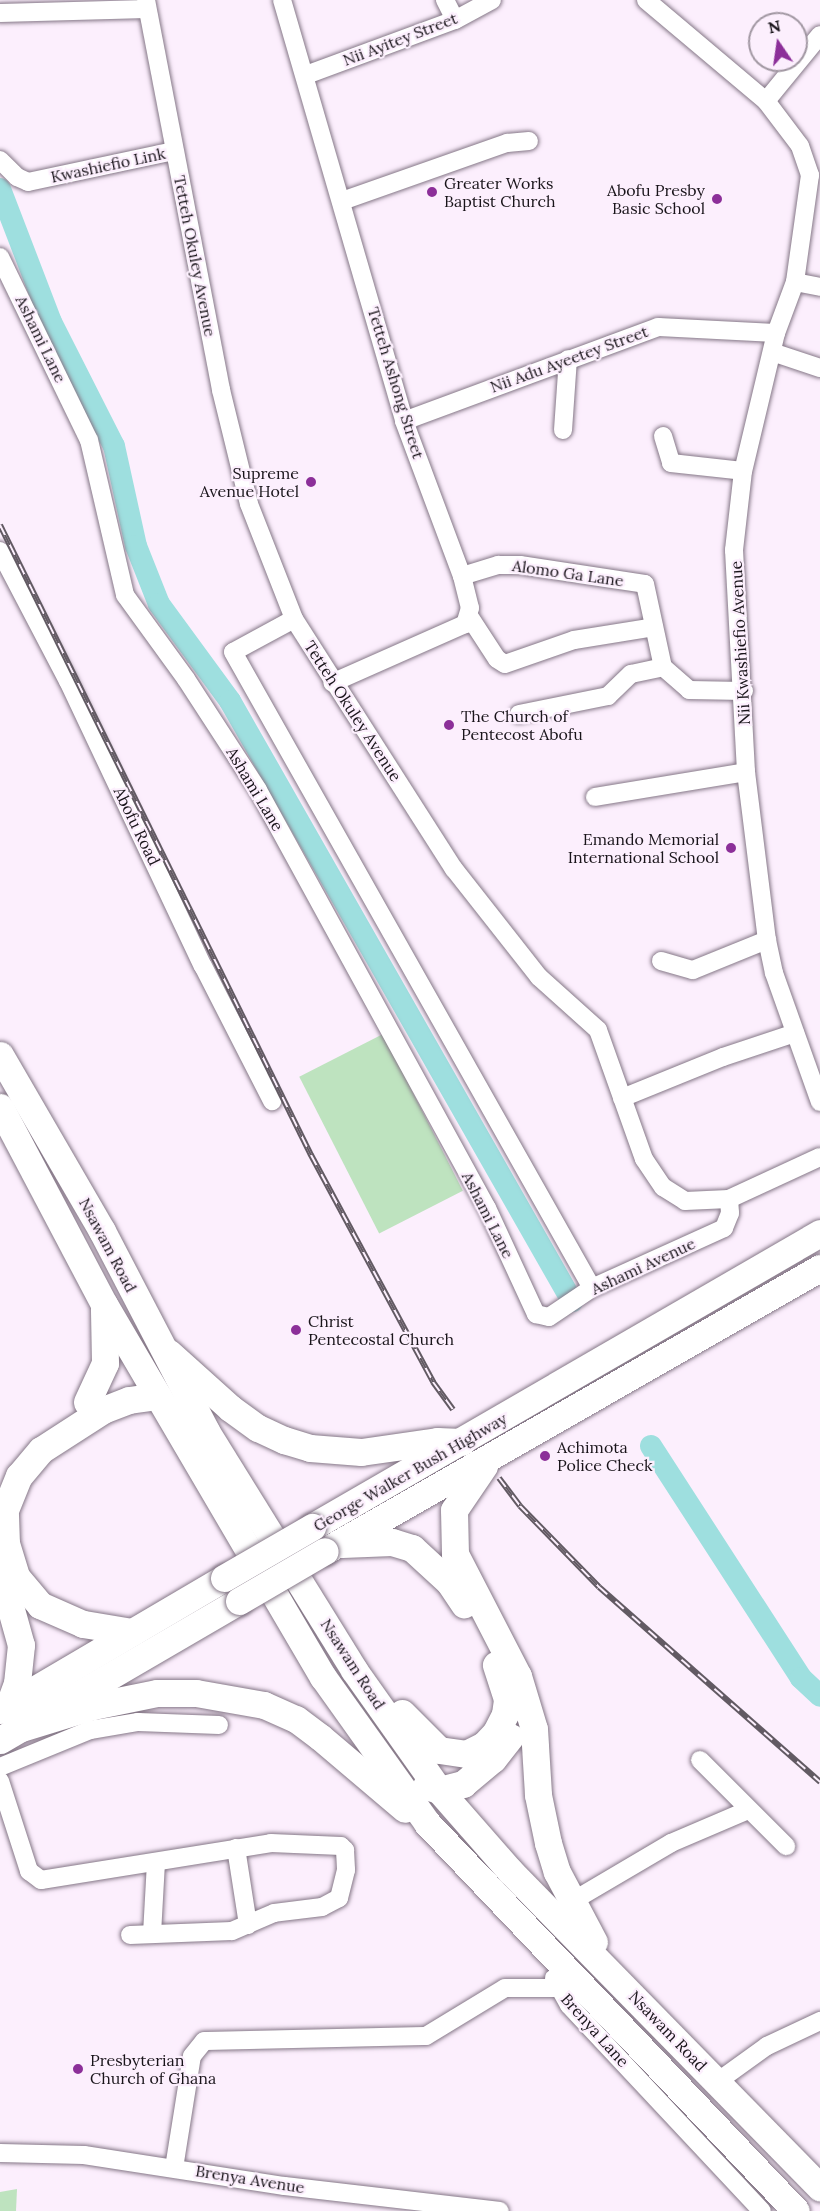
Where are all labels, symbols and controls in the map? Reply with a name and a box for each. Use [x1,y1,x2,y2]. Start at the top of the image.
street label: Nii Ayitey Street [340,8,460,70]
north arrow [748,12,808,72]
text: N [766,15,783,38]
street label: Kwashiefio Link [49,143,167,187]
place label: Greater Works Baptist Church [444,173,555,211]
street label: Tetteh Okuley Avenue [170,174,220,338]
place label: Abofu Presby Basic School [607,180,705,218]
marker: Greater Works Baptist Church [425,185,439,199]
marker: Abofu Presby Basic School [710,192,724,206]
street label: Ashami Lane [12,292,70,386]
street label: Tetteh Ashong Street [364,305,428,461]
street label: Nii Adu Ayeetey Street [487,321,651,397]
place label: Supreme Avenue Hotel [200,463,299,501]
marker: Supreme Avenue Hotel [304,475,318,489]
street label: Alomo Ga Lane [511,556,625,590]
street label: Nii Kwashiefio Avenue [726,560,754,726]
street label: Tetteh Okuley Avenue [300,637,406,785]
place label: The Church of Pentecost Abofu [461,706,583,744]
marker: The Church of Pentecost Abofu [442,718,456,732]
street label: Ashami Lane [222,744,288,834]
street label: Abofu Road [110,784,164,868]
place label: Emando Memorial International School [568,829,719,867]
marker: Emando Memorial International School [724,841,738,855]
street label: Ashami Lane [458,1169,518,1261]
street label: Nsawam Road [75,1195,141,1295]
street label: Ashami Avenue [588,1234,698,1298]
place label: Christ Pentecostal Church [308,1311,454,1349]
marker: Christ Pentecostal Church [289,1323,303,1337]
street label: George Walker Bush Highway [310,1409,510,1535]
place label: Achimota Police Check [557,1437,653,1475]
marker: Achimota Police Check [538,1449,552,1463]
street label: Nsawam Road [317,1615,389,1713]
street label: Nsawam Road [625,1987,711,2075]
street label: Brenya Lane [557,1989,633,2071]
place label: Presbyterian Church of Ghana [90,2050,216,2088]
marker: Presbyterian Church of Ghana [71,2062,85,2076]
street label: Brenya Avenue [194,2161,306,2197]

